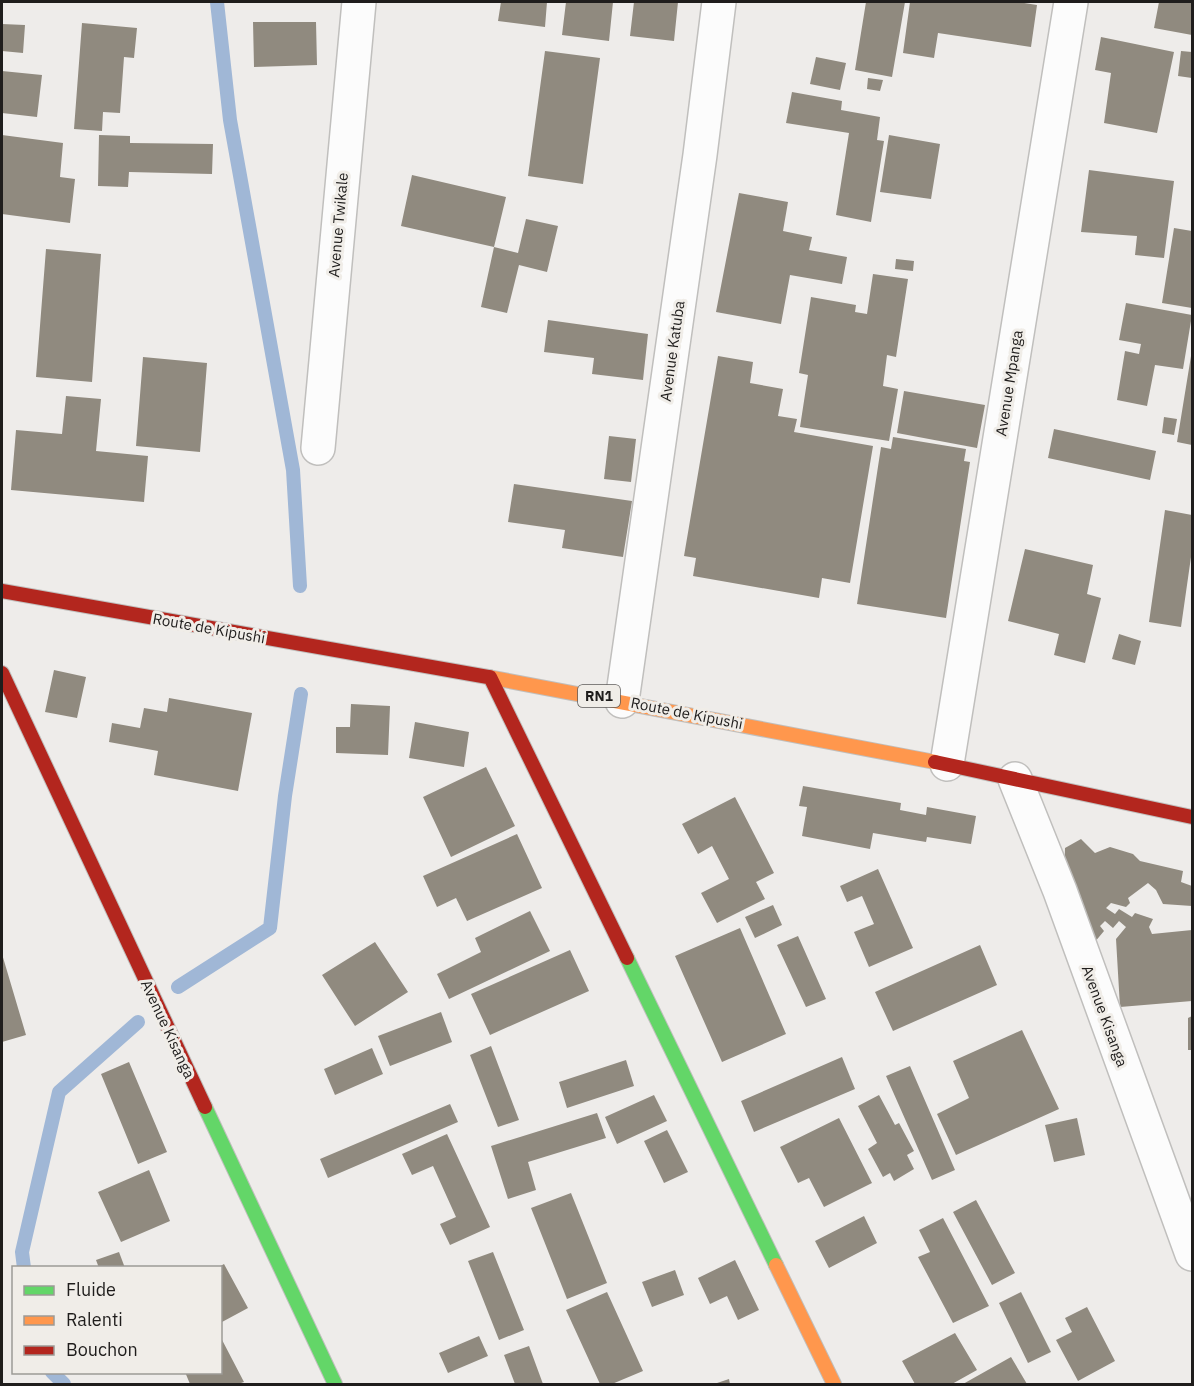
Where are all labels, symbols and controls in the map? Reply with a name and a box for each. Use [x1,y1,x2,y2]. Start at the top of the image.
street label: Avenue Twikale [324,172,352,278]
street label: Avenue Katuba [656,299,688,403]
street label: Avenue Mpanga [991,329,1027,437]
street label: Route de Kipushi [151,609,267,647]
road number: RN1 [578,685,620,707]
street label: Route de Kipushi [629,693,745,733]
street label: Avenue Kisanga [1078,963,1132,1069]
street label: Avenue Kisanga [137,977,199,1081]
legend [12,1266,222,1374]
text: Fluide [66,1278,116,1301]
text: Ralenti [66,1308,123,1331]
text: Bouchon [66,1338,138,1361]

